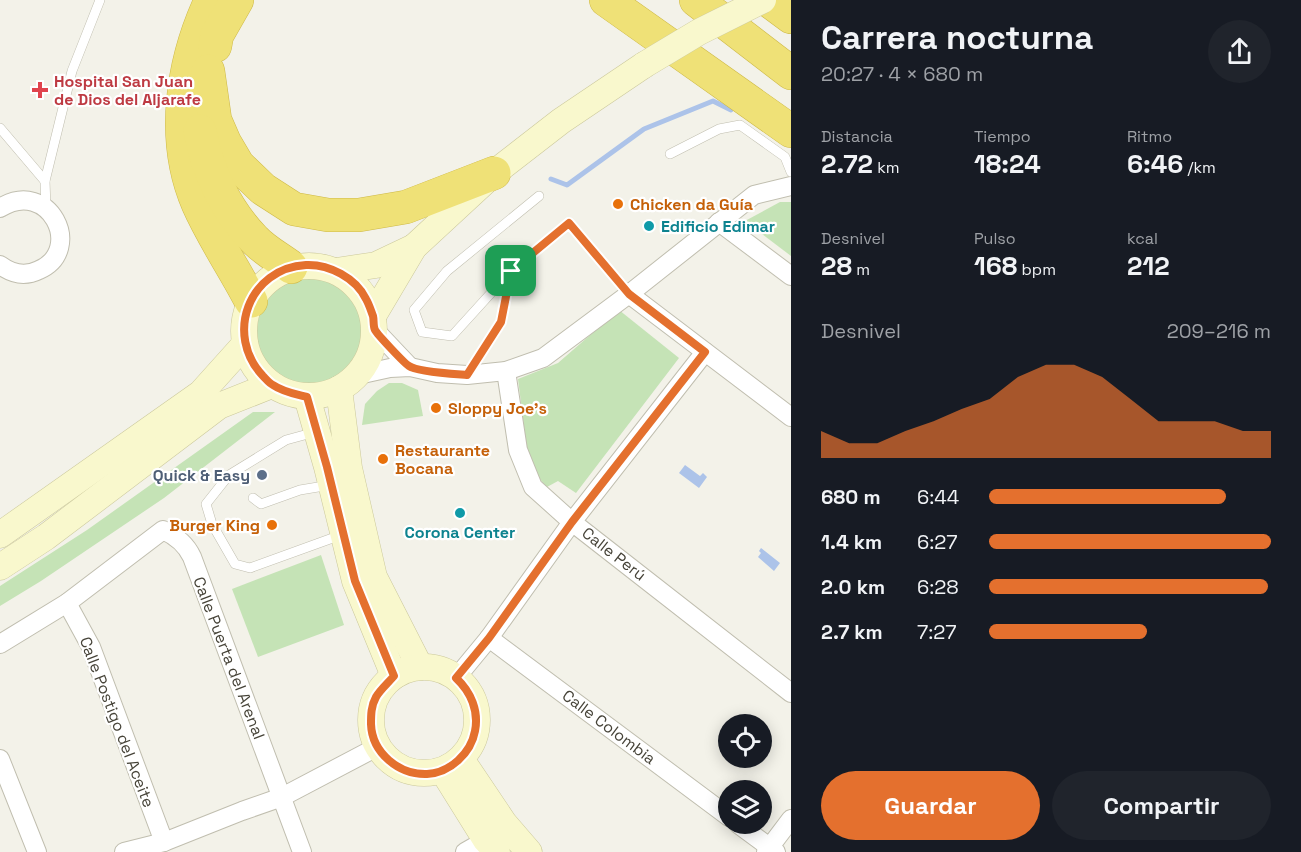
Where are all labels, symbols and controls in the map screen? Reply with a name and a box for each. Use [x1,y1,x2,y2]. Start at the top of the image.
text: Carrera nocturna [821,17,1093,59]
button: share [1208,20,1271,83]
text: 20:27 · 4 × 680 m [821,61,983,87]
place label: Hospital San Juan de Dios del Aljarafe [54,71,201,110]
marker: Hospital San Juan de Dios del Aljarafe [31,81,49,99]
text: Distancia [821,126,893,147]
text: Tiempo [974,126,1031,147]
text: Ritmo [1127,126,1172,147]
text: 2.72 [821,147,873,181]
text: 18:24 [974,147,1041,181]
text: 6:46 [1127,147,1183,181]
text: km [873,157,900,178]
text: /km [1183,157,1216,178]
place label: Chicken da Guía [630,194,753,215]
marker: Chicken da Guía [611,197,625,211]
place label: Edificio Edimar [661,216,775,237]
marker: Edificio Edimar [642,219,656,233]
text: Desnivel [821,228,885,249]
text: Pulso [974,228,1016,249]
text: kcal [1127,228,1158,249]
pin [485,245,536,296]
text: 28 [821,249,852,283]
text: 168 [974,249,1017,283]
text: 212 [1127,249,1170,283]
icon: arrive [494,254,527,287]
text: m [852,259,870,280]
text: bpm [1017,259,1056,280]
text: Desnivel [821,318,901,344]
text: 209–216 m [1167,318,1271,344]
place label: Sloppy Joe's [448,398,547,419]
marker: Sloppy Joe's [429,401,443,415]
place label: Restaurante Bocana [395,440,490,479]
marker: Restaurante Bocana [376,452,390,466]
place label: Quick & Easy [153,465,250,486]
marker: Quick & Easy [255,468,269,482]
text: 680 m [821,484,880,510]
text: 6:44 [917,484,959,510]
marker: Corona Center [453,506,467,520]
place label: Burger King [169,515,260,536]
marker: Burger King [265,518,279,532]
place label: Corona Center [405,522,515,543]
street label: Calle Perú [578,522,650,586]
text: 1.4 km [821,529,882,555]
text: 6:27 [917,529,957,555]
street label: Calle Puerta del Arenal [188,574,270,742]
text: 2.0 km [821,574,885,600]
text: 6:28 [917,574,959,600]
text: 2.7 km [821,619,883,645]
text: 7:27 [917,619,957,645]
street label: Calle Postigo del Aceite [75,634,159,810]
street label: Calle Colombia [558,685,660,769]
map controls [718,714,772,834]
button: locate [718,714,772,768]
button: Guardar [821,771,1040,840]
button: Compartir [1052,771,1271,840]
button: layers [718,780,772,834]

